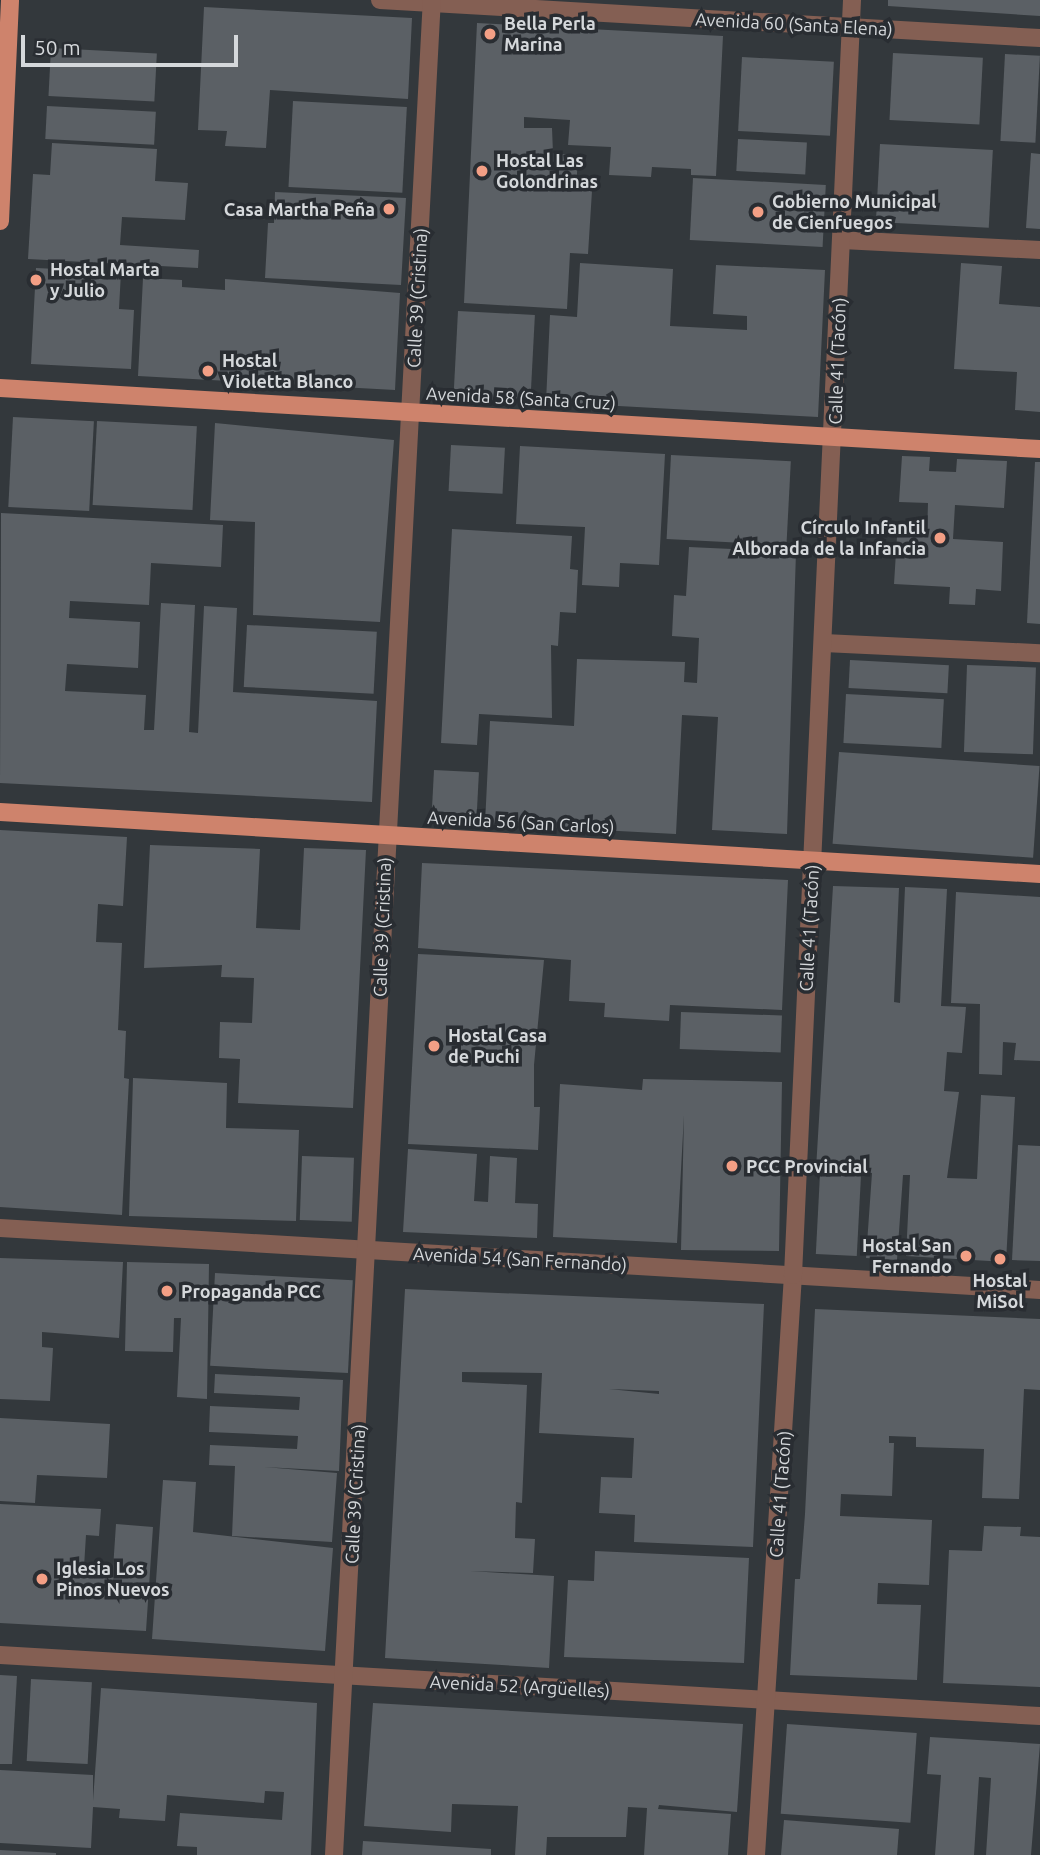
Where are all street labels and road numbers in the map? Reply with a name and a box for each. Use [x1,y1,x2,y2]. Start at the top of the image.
street label: Avenida 60 (Santa Elena) [695,8,893,40]
street label: Calle 39 (Cristina) [403,228,431,368]
street label: Calle 41 (Tacón) [824,297,850,425]
street label: Avenida 58 (Santa Cruz) [425,382,617,414]
street label: Avenida 56 (San Carlos) [427,806,615,838]
street label: Calle 39 (Cristina) [369,857,395,997]
street label: Calle 41 (Tacón) [795,864,823,992]
street label: Avenida 54 (San Fernando) [412,1243,628,1275]
street label: Calle 39 (Cristina) [341,1424,369,1564]
street label: Calle 41 (Tacón) [765,1430,795,1558]
street label: Avenida 52 (Argüelles) [429,1670,611,1702]

